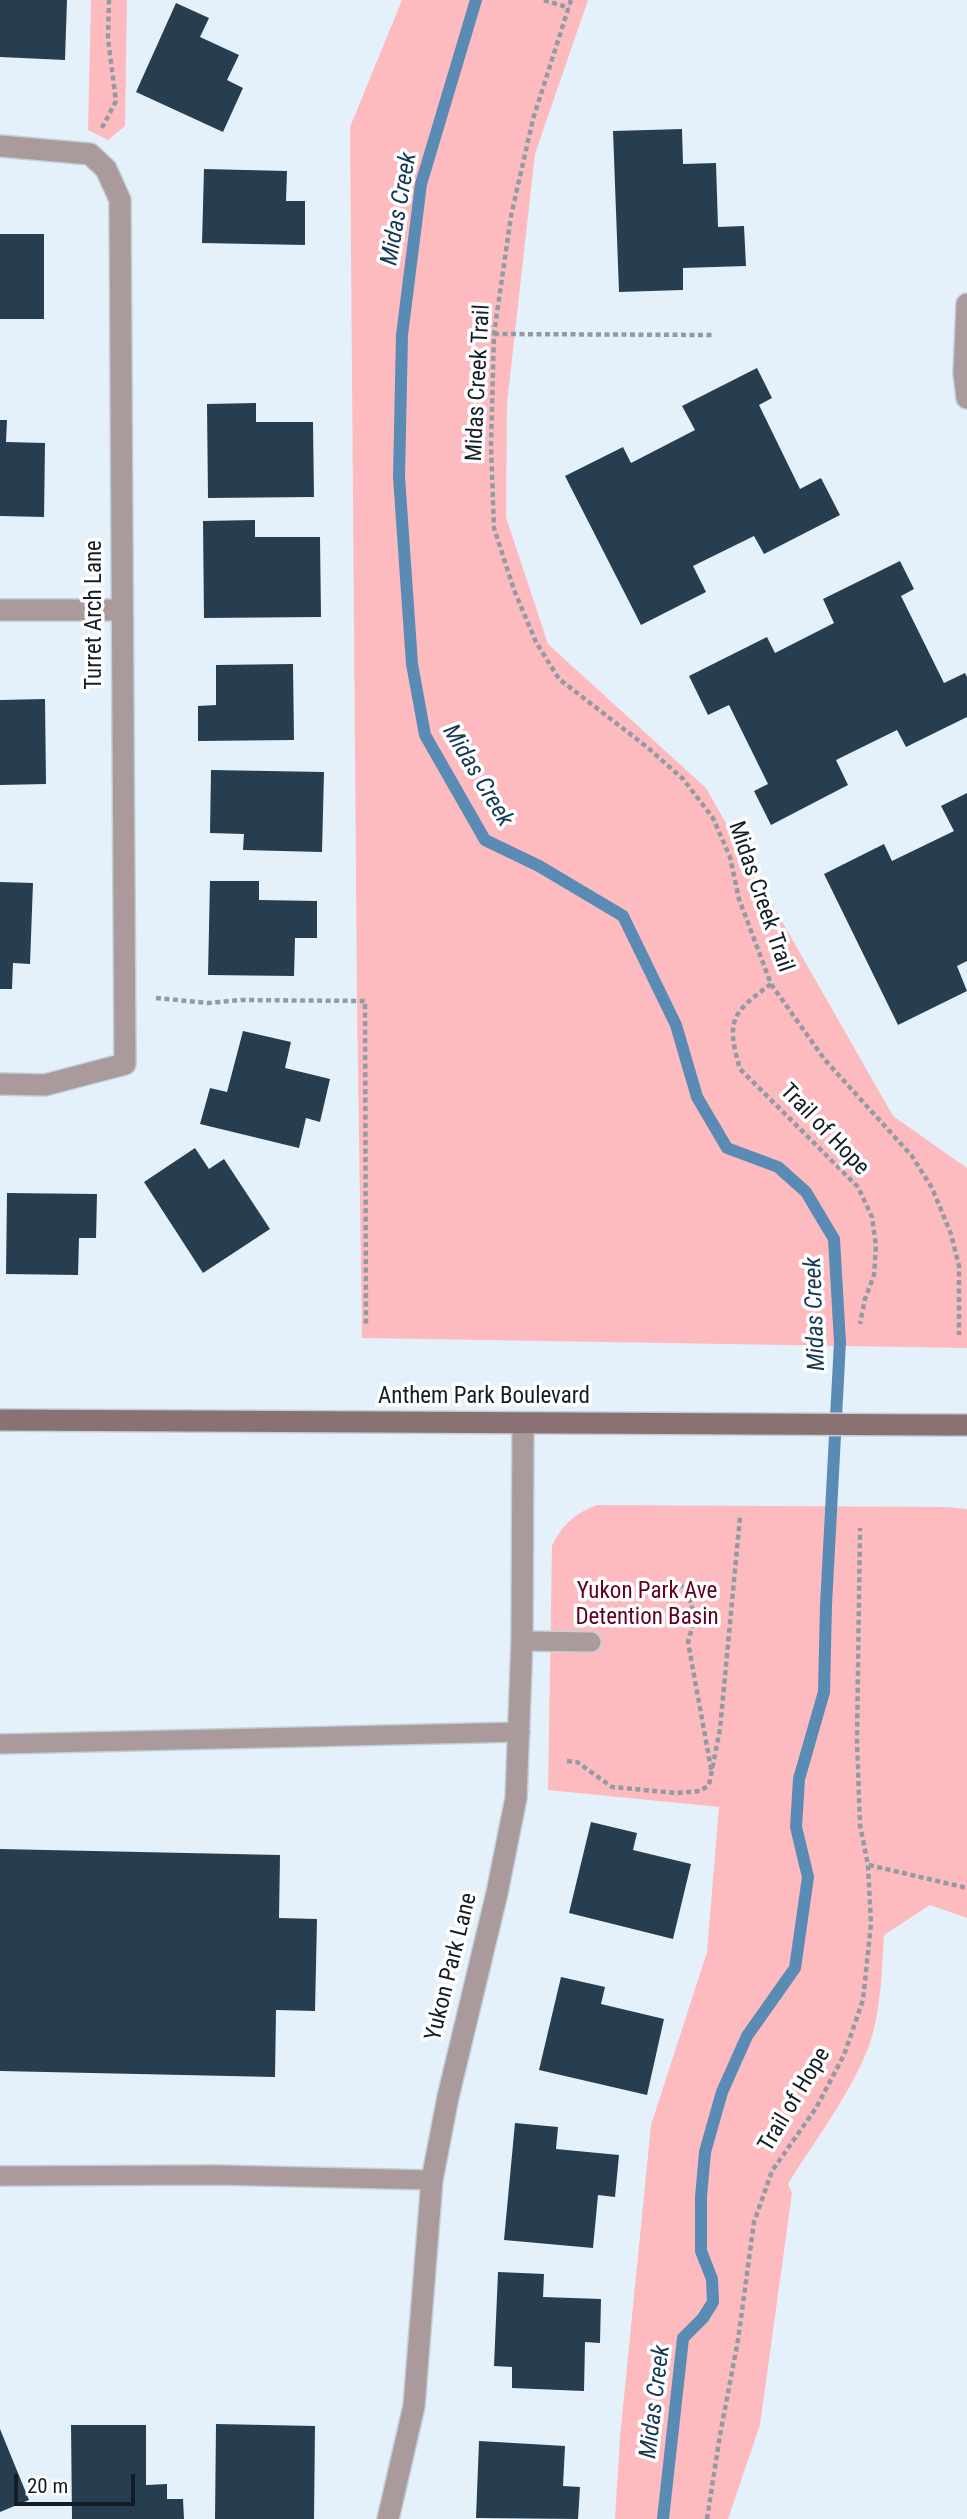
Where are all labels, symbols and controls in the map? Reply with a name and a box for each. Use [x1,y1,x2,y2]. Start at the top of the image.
water label: Midas Creek [376,150,424,268]
street label: Midas Creek Trail [461,304,497,462]
street label: Turret Arch Lane [81,540,109,690]
water label: Midas Creek [435,720,519,832]
street label: Midas Creek Trail [721,818,799,976]
street label: Trail of Hope [774,1078,874,1182]
water label: Midas Creek [800,1256,832,1372]
street label: Anthem Park Boulevard [378,1383,590,1411]
park label: Yukon Park Ave Detention Basin [575,1578,719,1632]
street label: Yukon Park Lane [420,1890,484,2044]
street label: Trail of Hope [753,2043,837,2157]
water label: Midas Creek [635,2344,677,2460]
scale bar [18,2460,138,2504]
text: 20 m [27,2474,68,2498]

